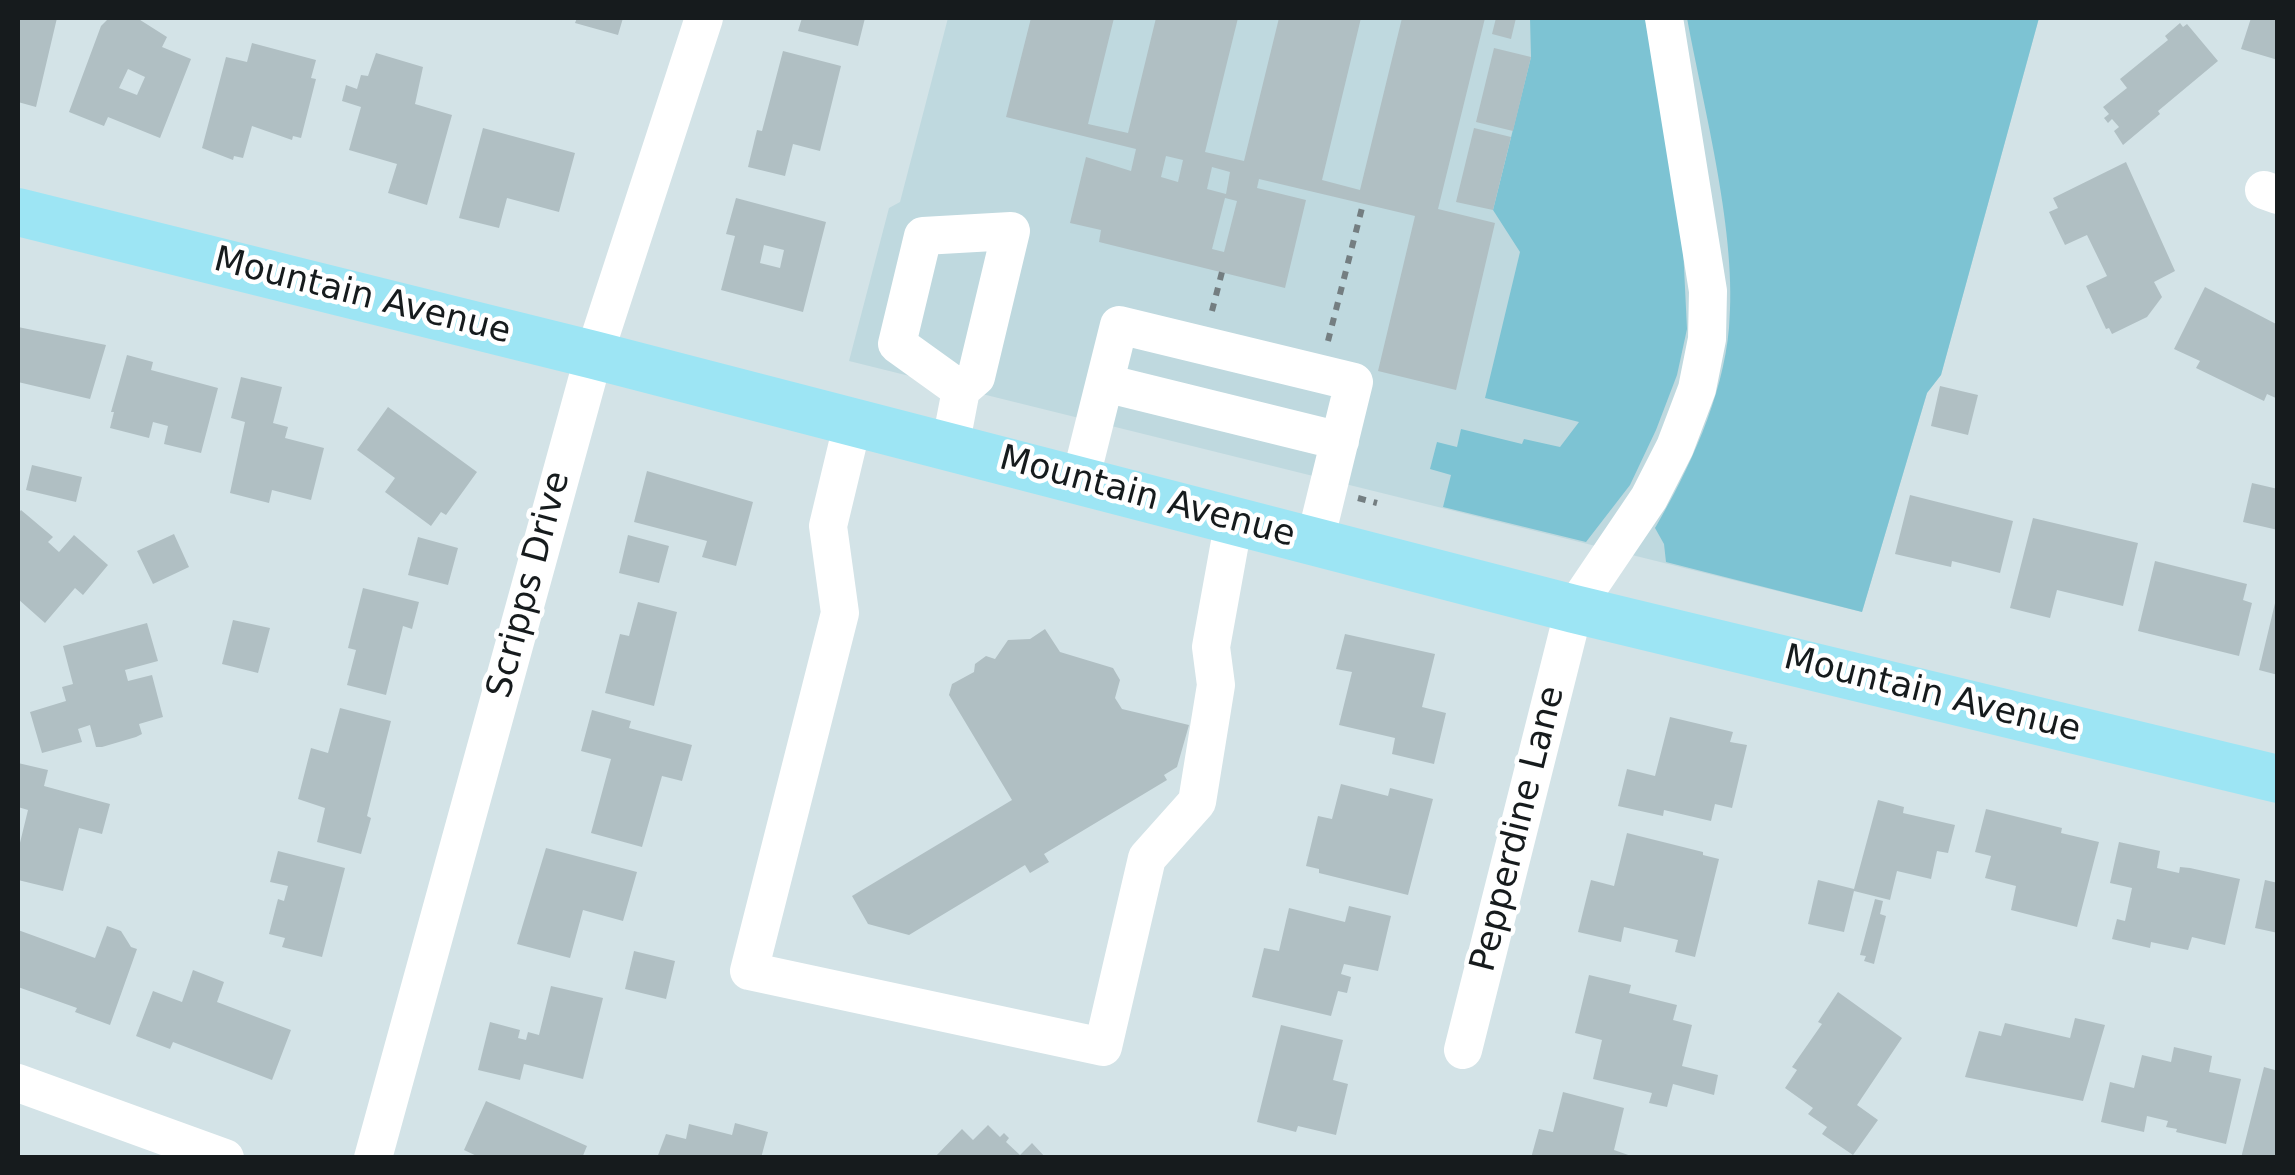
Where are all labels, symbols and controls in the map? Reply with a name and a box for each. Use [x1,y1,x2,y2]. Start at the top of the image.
street label: Mountain Avenue [209,240,515,354]
street label: Mountain Avenue [995,438,1299,558]
street label: Scripps Drive [480,467,580,703]
street label: Mountain Avenue [1779,638,2085,752]
street label: Pepperdine Lane [1463,682,1575,976]

